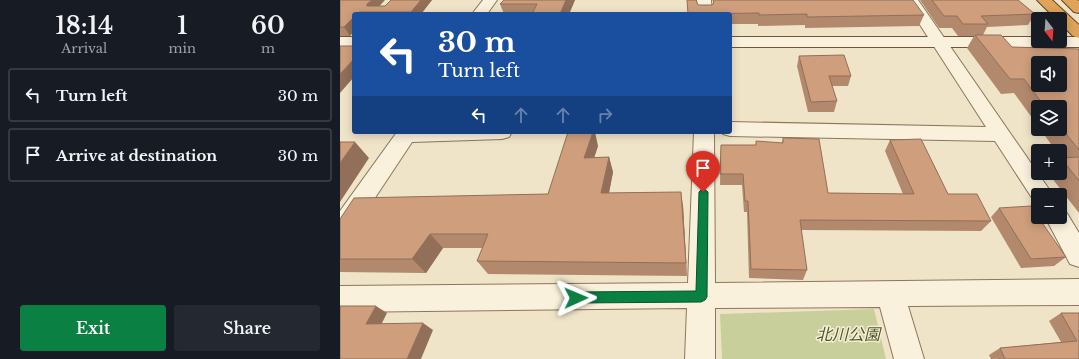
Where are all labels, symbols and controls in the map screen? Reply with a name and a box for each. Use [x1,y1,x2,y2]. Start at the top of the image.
text: 18:14 [55,11,113,40]
text: 1 [177,11,188,40]
text: 60 [251,11,285,40]
north arrow [1031,12,1067,48]
map controls [1031,12,1067,224]
text: 30 m [438,25,515,60]
icon: left [372,28,424,80]
text: Arrival [61,40,107,57]
text: min [169,40,196,57]
text: m [261,40,275,57]
button: sound [1031,56,1067,92]
text: Turn left [438,60,520,82]
icon: left [22,84,44,106]
text: Turn left [56,86,127,105]
text: 30 m [278,86,318,105]
button: layers [1031,100,1067,136]
icon: left [468,104,490,126]
icon: ahead [510,104,532,126]
icon: ahead [552,104,574,126]
icon: right [594,104,616,126]
icon: arrive [22,144,44,166]
button: + [1031,144,1067,180]
text: Arrive at destination [56,146,217,165]
text: 30 m [278,146,318,165]
pin [686,151,720,192]
icon: arrive [692,157,714,179]
button: − [1031,188,1067,224]
position arrow [555,277,597,319]
button: Exit [20,305,166,351]
button: Share [174,305,320,351]
park label: 北川公園 [816,324,882,344]

